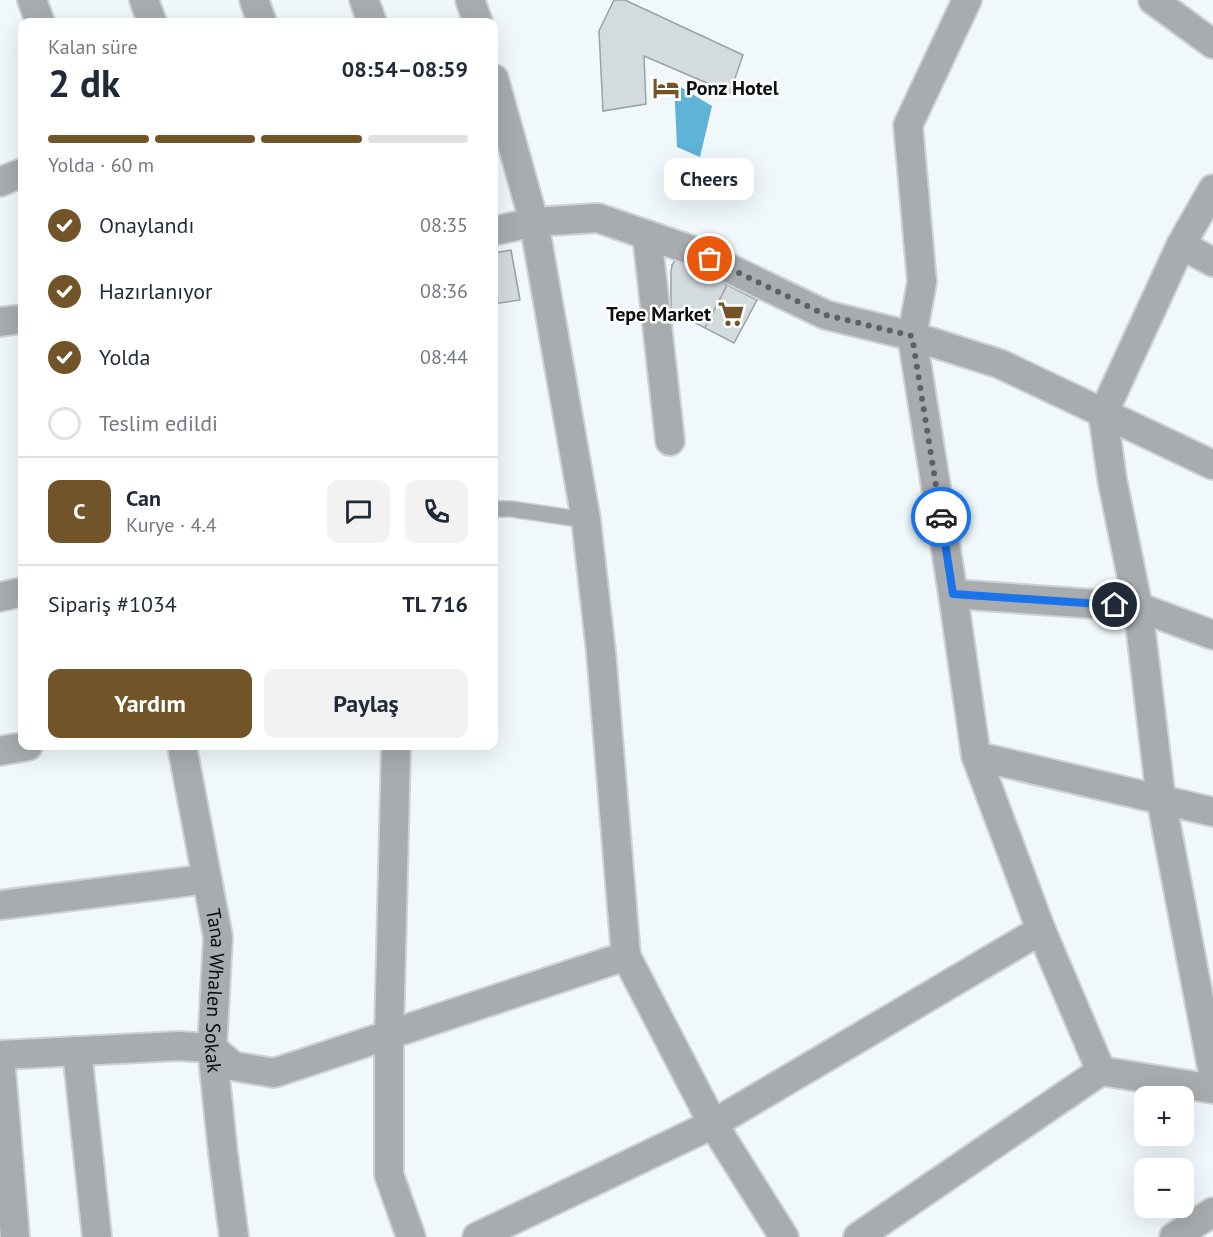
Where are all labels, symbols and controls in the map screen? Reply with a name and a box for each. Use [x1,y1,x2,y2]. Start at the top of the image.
text: Kalan süre [48,34,138,60]
text: 08:54–08:59 [342,55,468,83]
text: 2 dk [48,57,120,108]
hotel icon: Ponz Hotel [651,73,681,103]
place label: Ponz Hotel [686,75,779,101]
text: Yolda · 60 m [48,152,154,178]
callout: Cheers [665,157,755,199]
text: Cheers [680,166,738,192]
icon: check [48,209,81,242]
text: Onaylandı [99,211,194,239]
text: 08:35 [420,212,468,238]
pin [684,233,735,284]
icon: bag [693,242,726,275]
icon: check [48,275,81,308]
text: Hazırlanıyor [99,277,212,305]
text: 08:36 [420,278,468,304]
supermarket icon: Tepe Market [716,299,746,329]
place label: Tepe Market [606,301,711,327]
icon: check [48,341,81,374]
text: Yolda [99,343,150,371]
text: 08:44 [420,344,468,370]
text: Teslim edildi [99,409,218,437]
button: chat [327,480,390,543]
button: phone [405,480,468,543]
text: Can [126,484,161,512]
courier [911,487,971,547]
text: C [73,497,86,525]
icon: car [925,501,958,534]
text: Kurye · 4.4 [126,512,217,538]
pin [1089,579,1140,630]
icon: home [1098,588,1131,621]
text: Sipariş #1034 [48,590,177,618]
text: TL 716 [402,590,468,618]
button: Yardım [48,669,252,738]
button: Paylaş [264,669,468,738]
street label: Tana Whalen Sokak [199,906,231,1075]
map controls [1134,1086,1194,1218]
button: + [1134,1086,1194,1146]
button: − [1134,1158,1194,1218]

